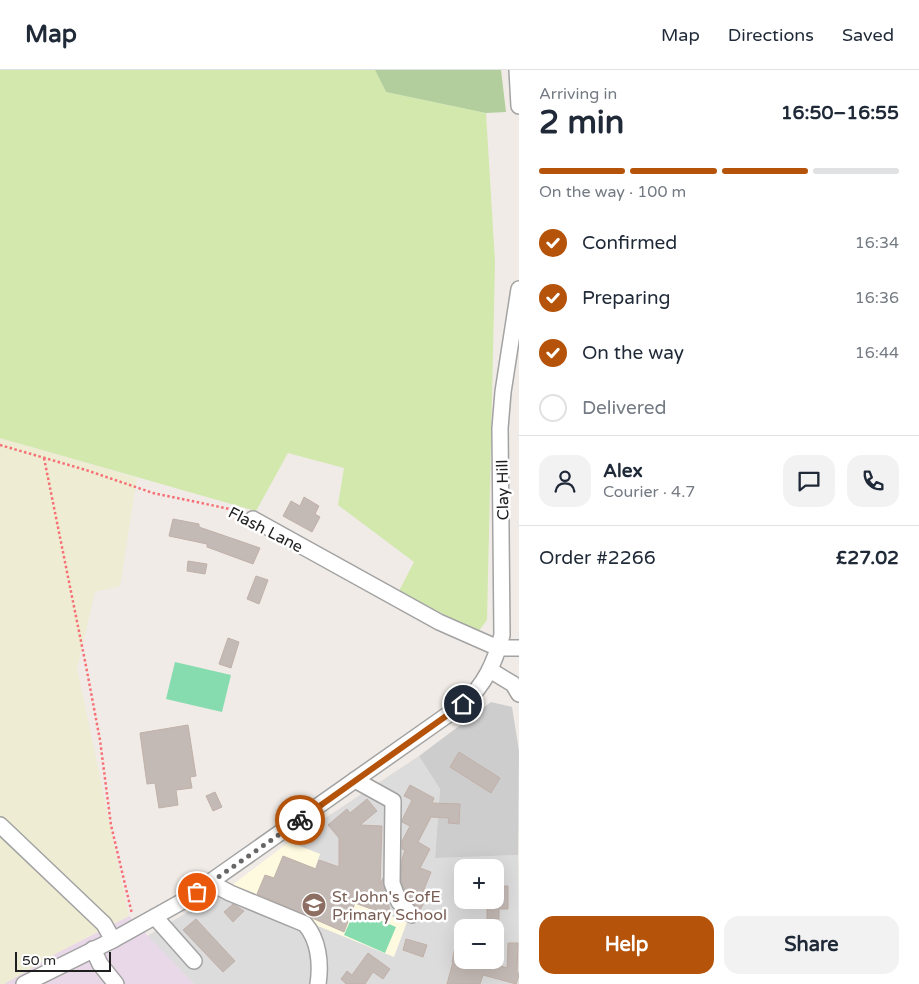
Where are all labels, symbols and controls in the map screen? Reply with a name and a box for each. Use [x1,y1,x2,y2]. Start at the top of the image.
text: Map [25,20,77,49]
text: Map [661,24,700,46]
text: Directions [728,24,814,46]
text: Saved [842,24,894,46]
text: Arriving in [539,84,617,104]
text: 16:50–16:55 [781,102,899,124]
text: 2 min [539,104,624,142]
text: On the way · 100 m [539,182,686,202]
icon: check [539,229,567,257]
text: Confirmed [582,232,677,254]
text: 16:34 [855,233,899,253]
icon: check [539,284,567,312]
text: Preparing [582,287,671,309]
text: 16:36 [855,288,899,308]
icon: check [539,339,567,367]
text: On the way [582,342,684,364]
text: 16:44 [855,343,899,363]
text: Delivered [582,397,667,419]
button: person [539,455,591,507]
button: chat [783,455,835,507]
button: phone [847,455,899,507]
street label: Clay Hill [492,460,514,520]
text: Alex [603,460,643,482]
text: Courier · 4.7 [603,482,695,502]
street label: Flash Lane [225,503,306,557]
text: Order #2266 [539,547,656,569]
text: £27.02 [836,547,899,569]
pin [442,683,484,725]
icon: home [449,690,477,718]
courier [275,795,325,845]
icon: bike [286,806,314,834]
map controls [454,859,504,969]
button: + [454,859,504,909]
pin [176,871,218,913]
icon: bag [183,878,211,906]
place label: St John's CofE Primary School [332,887,447,925]
school or university icon: St John's CofE Primary School [301,892,327,918]
button: Help [539,916,714,974]
button: Share [724,916,899,974]
button: − [454,919,504,969]
scale bar [15,949,111,972]
text: 50 m [22,952,56,969]

